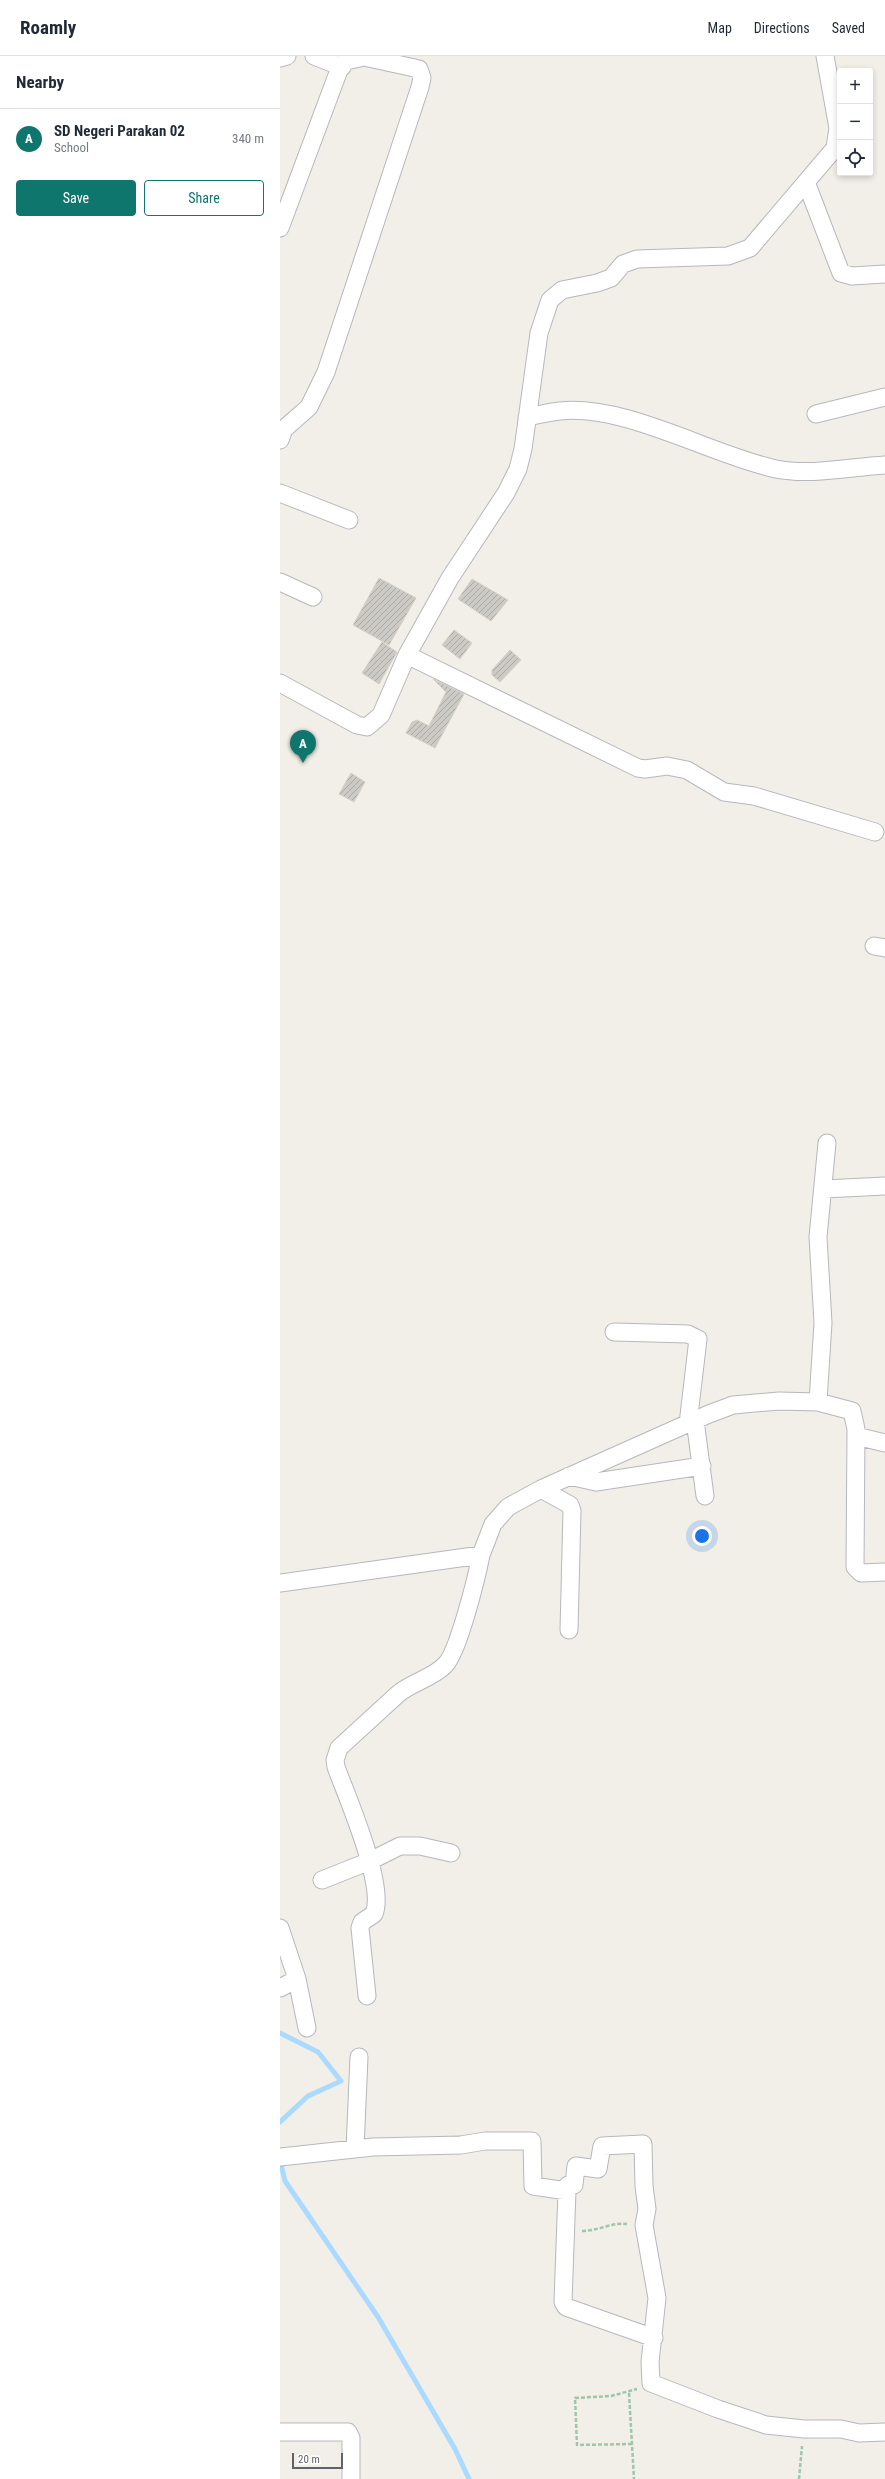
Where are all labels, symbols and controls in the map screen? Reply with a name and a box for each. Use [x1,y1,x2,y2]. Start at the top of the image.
text: Roamly [20,16,76,39]
text: Map [708,20,732,36]
text: Directions [754,20,810,36]
text: Saved [832,20,865,36]
map controls [837,68,873,176]
button: + [837,68,873,104]
text: Nearby [16,72,64,92]
button: − [837,104,873,140]
text: SD Negeri Parakan 02 [54,122,185,140]
text: A [25,131,33,146]
text: 340 m [232,131,264,146]
text: School [54,140,89,155]
button: locate [837,140,873,176]
button: Save [16,180,136,216]
button: Share [144,180,264,216]
pin: A [290,730,316,763]
your location [692,1526,712,1546]
scale bar [292,2451,343,2470]
text: 20 m [298,2453,320,2466]

